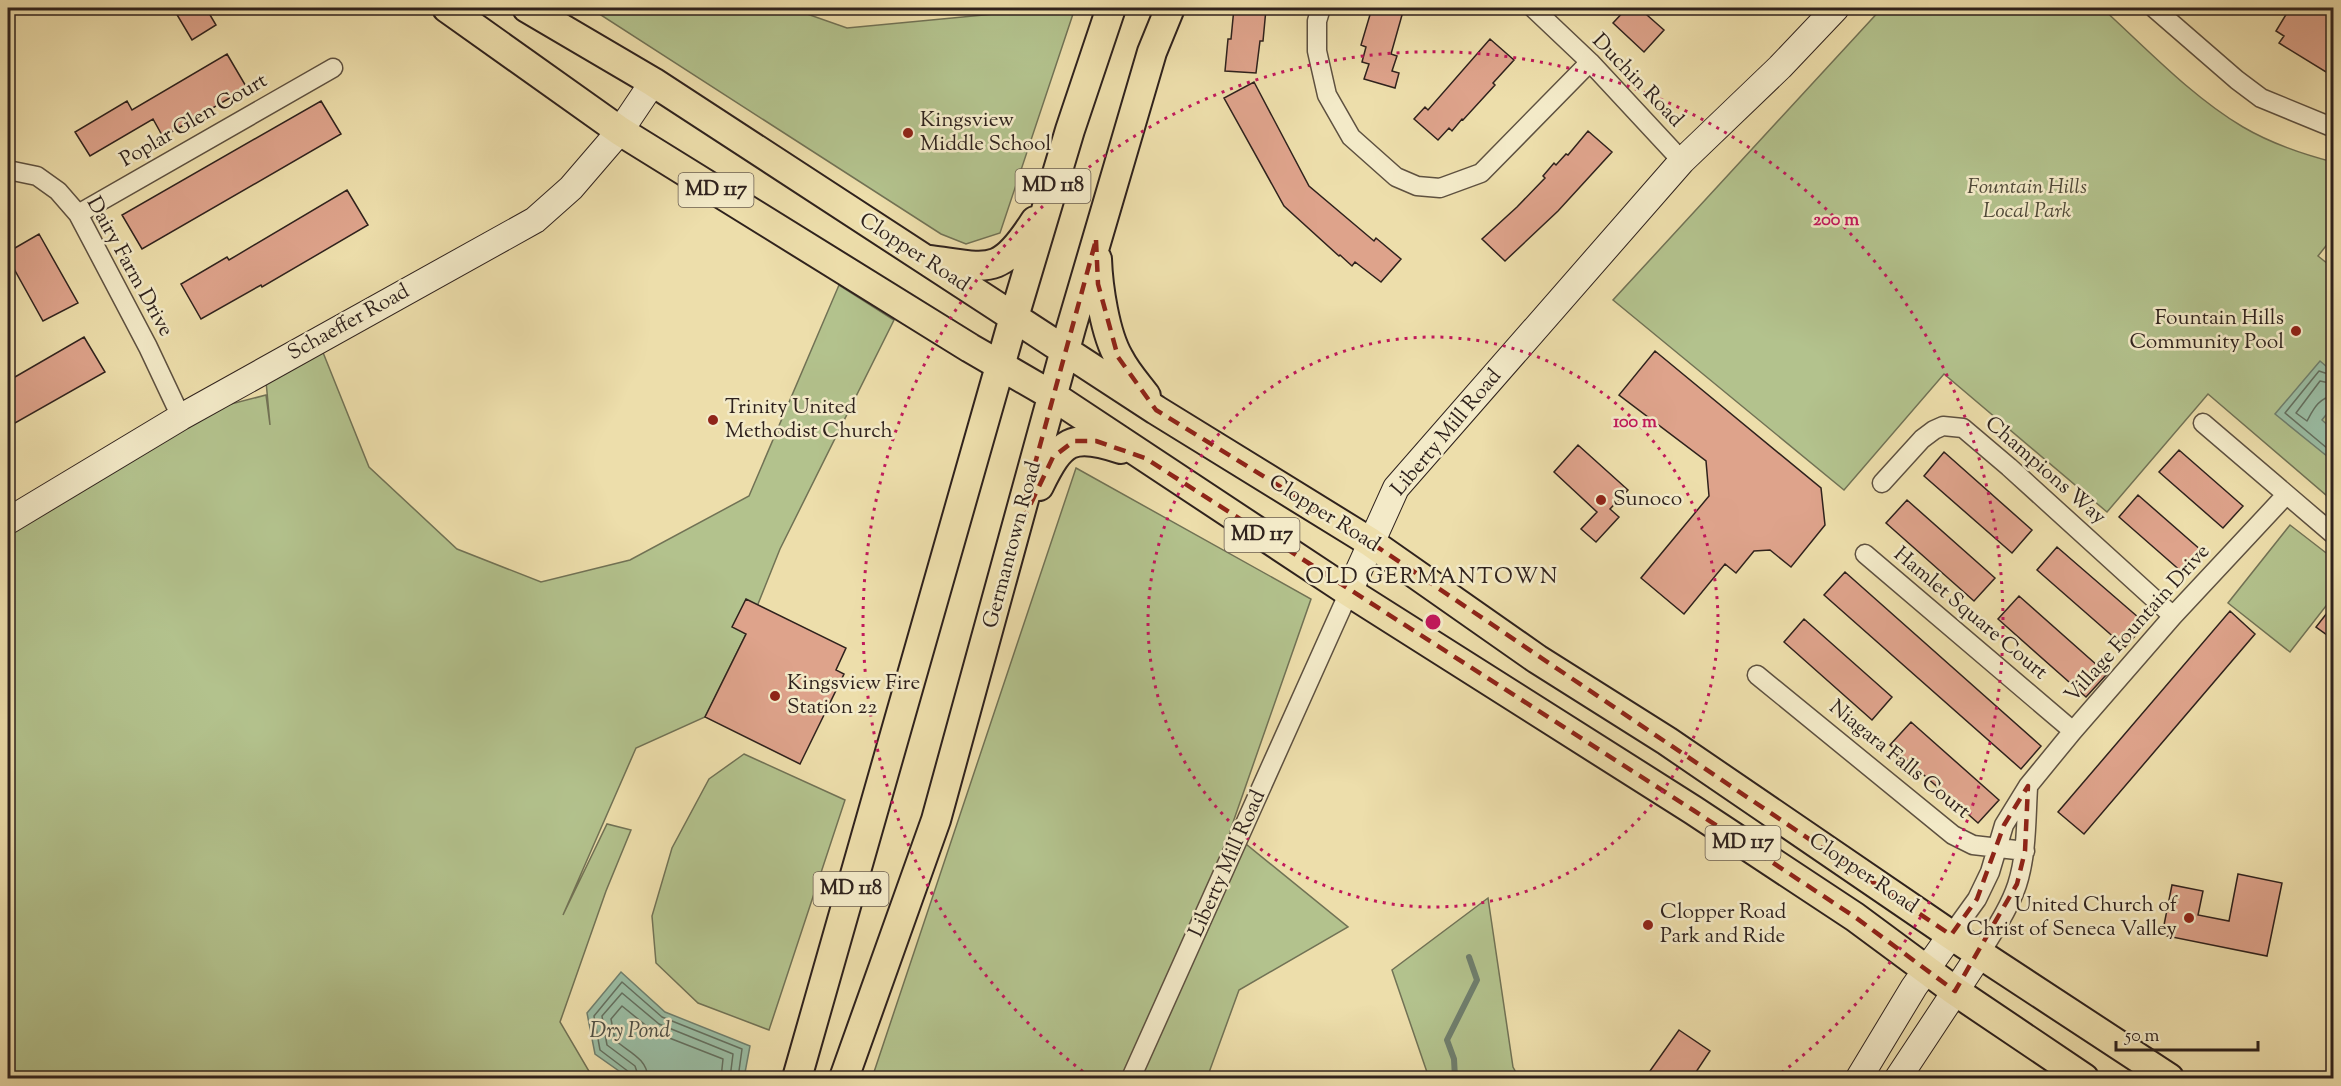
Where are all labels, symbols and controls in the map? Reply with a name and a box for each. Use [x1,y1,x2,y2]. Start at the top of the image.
street label: Duchin Road [1584,27,1690,135]
street label: Poplar Glen Court [115,67,273,175]
place label: Kingsview Middle School [920,106,1051,160]
marker: Kingsview Middle School [901,126,915,140]
road number: MD 118 [1016,169,1090,203]
road number: MD 117 [678,173,754,207]
park label: Fountain Hills Local Park [1967,173,2087,227]
street label: Dairy Farm Drive [78,192,180,342]
street label: Clopper Road [853,206,975,300]
text: 200 m [1813,208,1859,234]
street label: Schaeffer Road [283,277,415,369]
place label: Fountain Hills Community Pool [2130,304,2284,358]
marker: Fountain Hills Community Pool [2289,324,2303,338]
street label: Liberty Mill Road [1385,363,1509,503]
place label: Trinity United Methodist Church [725,393,893,447]
text: 100 m [1613,410,1657,436]
street label: Champions Way [1978,410,2113,533]
marker: Trinity United Methodist Church [706,413,720,427]
street label: Germantown Road [976,458,1050,632]
street label: Clopper Road [1262,468,1386,560]
place label: Sunoco [1613,485,1682,515]
marker: Sunoco [1594,493,1608,507]
road number: MD 117 [1224,518,1300,552]
street label: Village Fountain Drive [2058,538,2218,710]
street label: Hamlet Square Court [1886,540,2054,688]
district label: OLD GERMANTOWN [1305,562,1559,594]
centre of rings [1423,612,1443,632]
place label: Kingsview Fire Station 22 [787,669,920,723]
marker: Kingsview Fire Station 22 [768,689,782,703]
street label: Niagara Falls Court [1822,694,1976,826]
street label: Liberty Mill Road [1182,785,1274,942]
road number: MD 117 [1706,826,1780,860]
street label: Clopper Road [1802,826,1924,922]
road number: MD 118 [814,872,888,906]
place label: United Church of Christ of Seneca Valley [1966,891,2179,945]
place label: Clopper Road Park and Ride [1660,898,1786,952]
marker: United Church of Christ of Seneca Valley [2182,911,2196,925]
marker: Clopper Road Park and Ride [1641,918,1655,932]
scale bar [2116,1014,2258,1052]
water label: Dry Pond [590,1016,671,1048]
text: 50 m [2124,1024,2160,1050]

